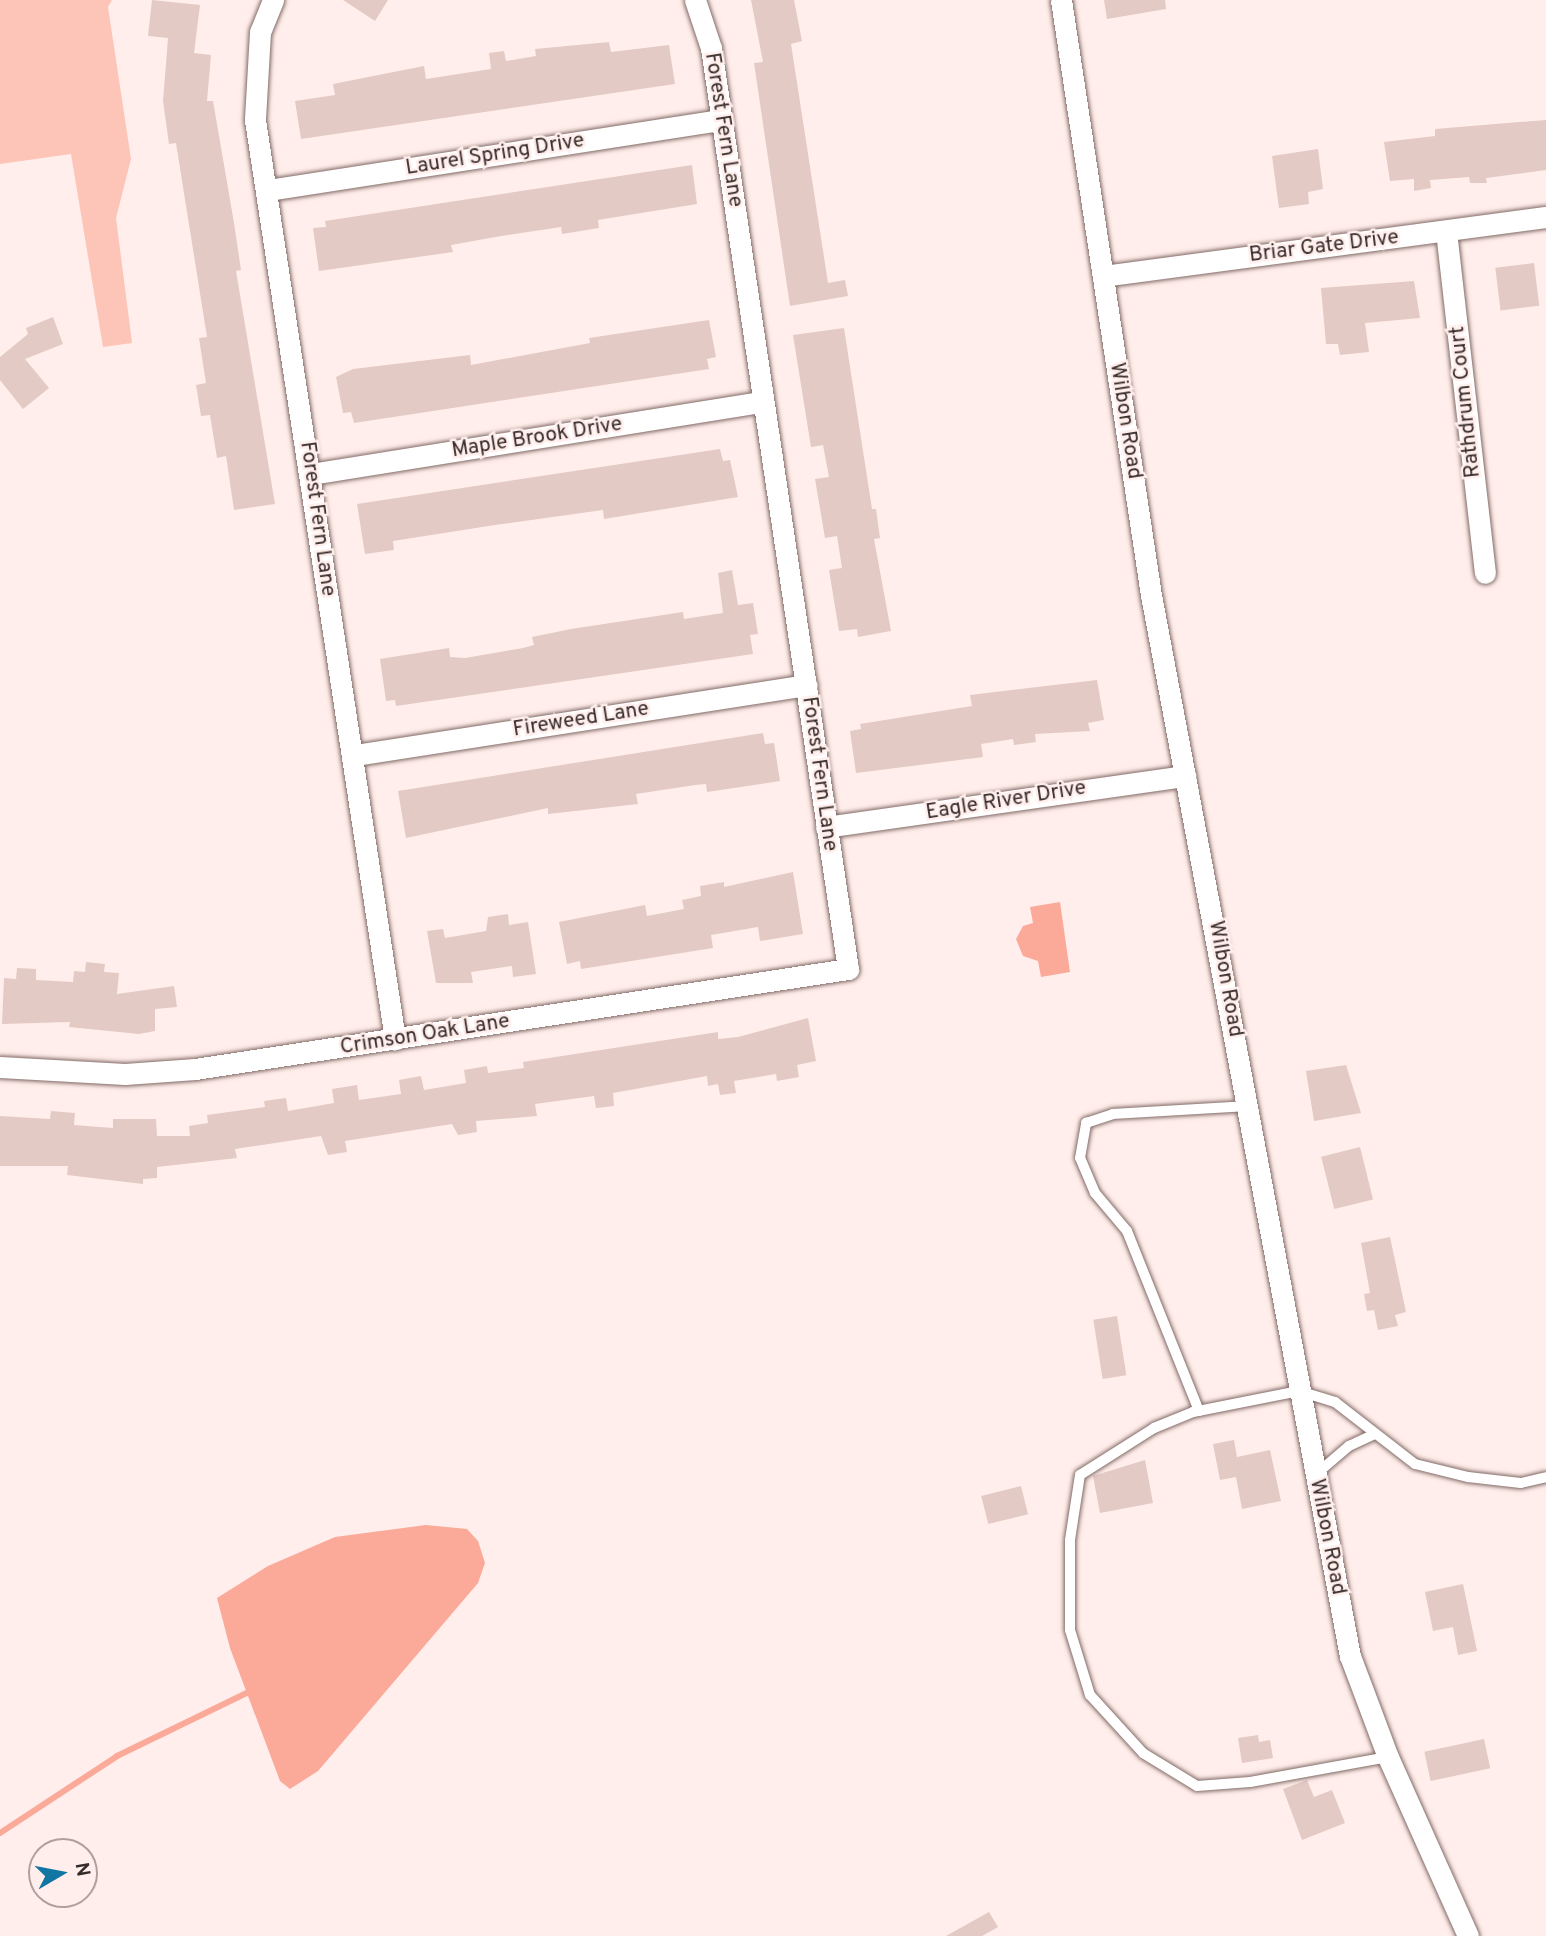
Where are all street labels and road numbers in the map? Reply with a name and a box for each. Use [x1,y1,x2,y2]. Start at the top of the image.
street label: Forest Fern Lane [698,51,748,209]
street label: Laurel Spring Drive [404,128,586,182]
street label: Briar Gate Drive [1248,225,1400,269]
street label: Rathdrum Court [1446,325,1486,479]
street label: Wilbon Road [1103,361,1147,481]
street label: Maple Brook Drive [450,412,624,464]
street label: Forest Fern Lane [294,440,340,598]
street label: Forest Fern Lane [796,695,842,853]
street label: Fireweed Lane [511,697,651,743]
street label: Eagle River Drive [924,776,1088,826]
street label: Wilbon Road [1202,919,1248,1039]
street label: Crimson Oak Lane [338,1009,512,1061]
street label: Wilbon Road [1303,1477,1351,1597]

